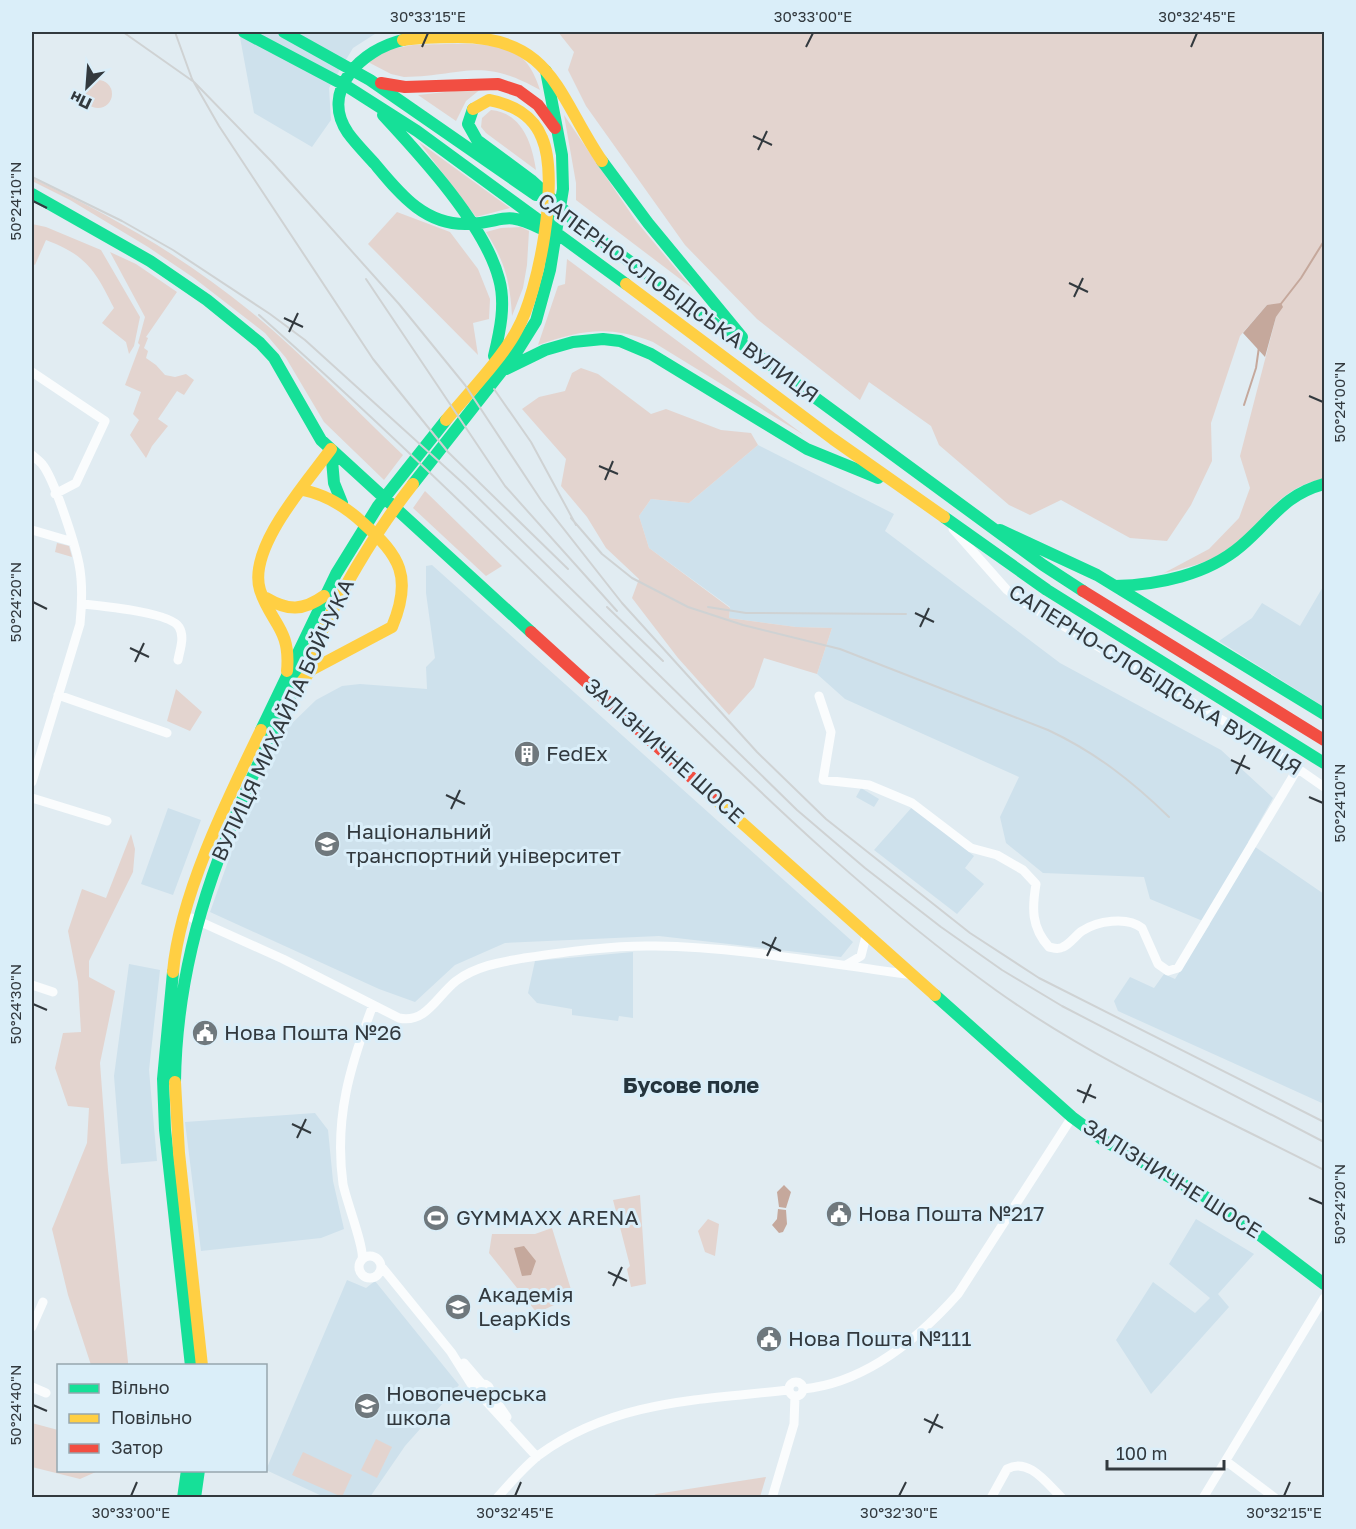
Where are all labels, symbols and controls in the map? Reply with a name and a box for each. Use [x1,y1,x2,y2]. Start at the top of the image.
text: 30°33'15"E [390,7,466,25]
text: 30°33'00"E [774,7,852,25]
text: 30°32'45"E [1158,7,1236,25]
north arrow [57,57,117,117]
text: Пн [67,87,95,114]
text: 50°24'10"N [6,162,24,240]
street label: САПЕРНО-СЛОБІДСЬКА ВУЛИЦЯ [533,187,824,408]
text: 50°24'00"N [1330,362,1348,442]
text: 50°24'20"N [6,562,24,642]
street label: ВУЛИЦЯ МИХАЙЛА БОЙЧУКА [205,574,359,865]
street label: САПЕРНО-СЛОБІДСЬКА ВУЛИЦЯ [1004,578,1307,780]
street label: ЗАЛІЗНИЧНЕ ШОСЕ [580,672,750,829]
building icon: FedEx [512,739,542,769]
place label: FedEx [546,740,608,766]
text: 50°24'10"N [1330,764,1348,842]
place label: Національний транспортний університет [346,818,621,868]
school or university icon: Національний транспортний університет [312,829,342,859]
text: 50°24'30"N [6,964,24,1044]
public building icon: Нова Пошта №26 [190,1018,220,1048]
place label: Нова Пошта №26 [224,1019,402,1045]
district label: Бусове поле [623,1071,759,1098]
street label: ЗАЛІЗНИЧНЕ ШОСЕ [1078,1113,1267,1244]
text: 50°24'20"N [1330,1164,1348,1244]
public building icon: Нова Пошта №217 [824,1199,854,1229]
place label: Нова Пошта №217 [858,1200,1044,1226]
sports icon: GYMMAXX ARENA [421,1203,451,1233]
place label: GYMMAXX ARENA [456,1204,639,1230]
place label: Академія LeapKids [478,1281,573,1331]
school or university icon: Академія LeapKids [443,1292,473,1322]
public building icon: Нова Пошта №111 [754,1324,784,1354]
place label: Нова Пошта №111 [788,1325,971,1351]
legend [57,1364,267,1472]
text: 50°24'40"N [6,1365,24,1445]
text: Вільно [111,1376,170,1398]
place label: Новопечерська школа [386,1380,547,1430]
school or university icon: Новопечерська школа [352,1391,382,1421]
text: Повільно [111,1406,192,1428]
scale bar [1107,1433,1224,1471]
text: Затор [111,1436,163,1458]
text: 100 m [1116,1442,1167,1464]
text: 30°33'00"E [92,1503,170,1521]
text: 30°32'45"E [476,1503,554,1521]
text: 30°32'30"E [860,1503,938,1521]
text: 30°32'15"E [1246,1503,1322,1521]

